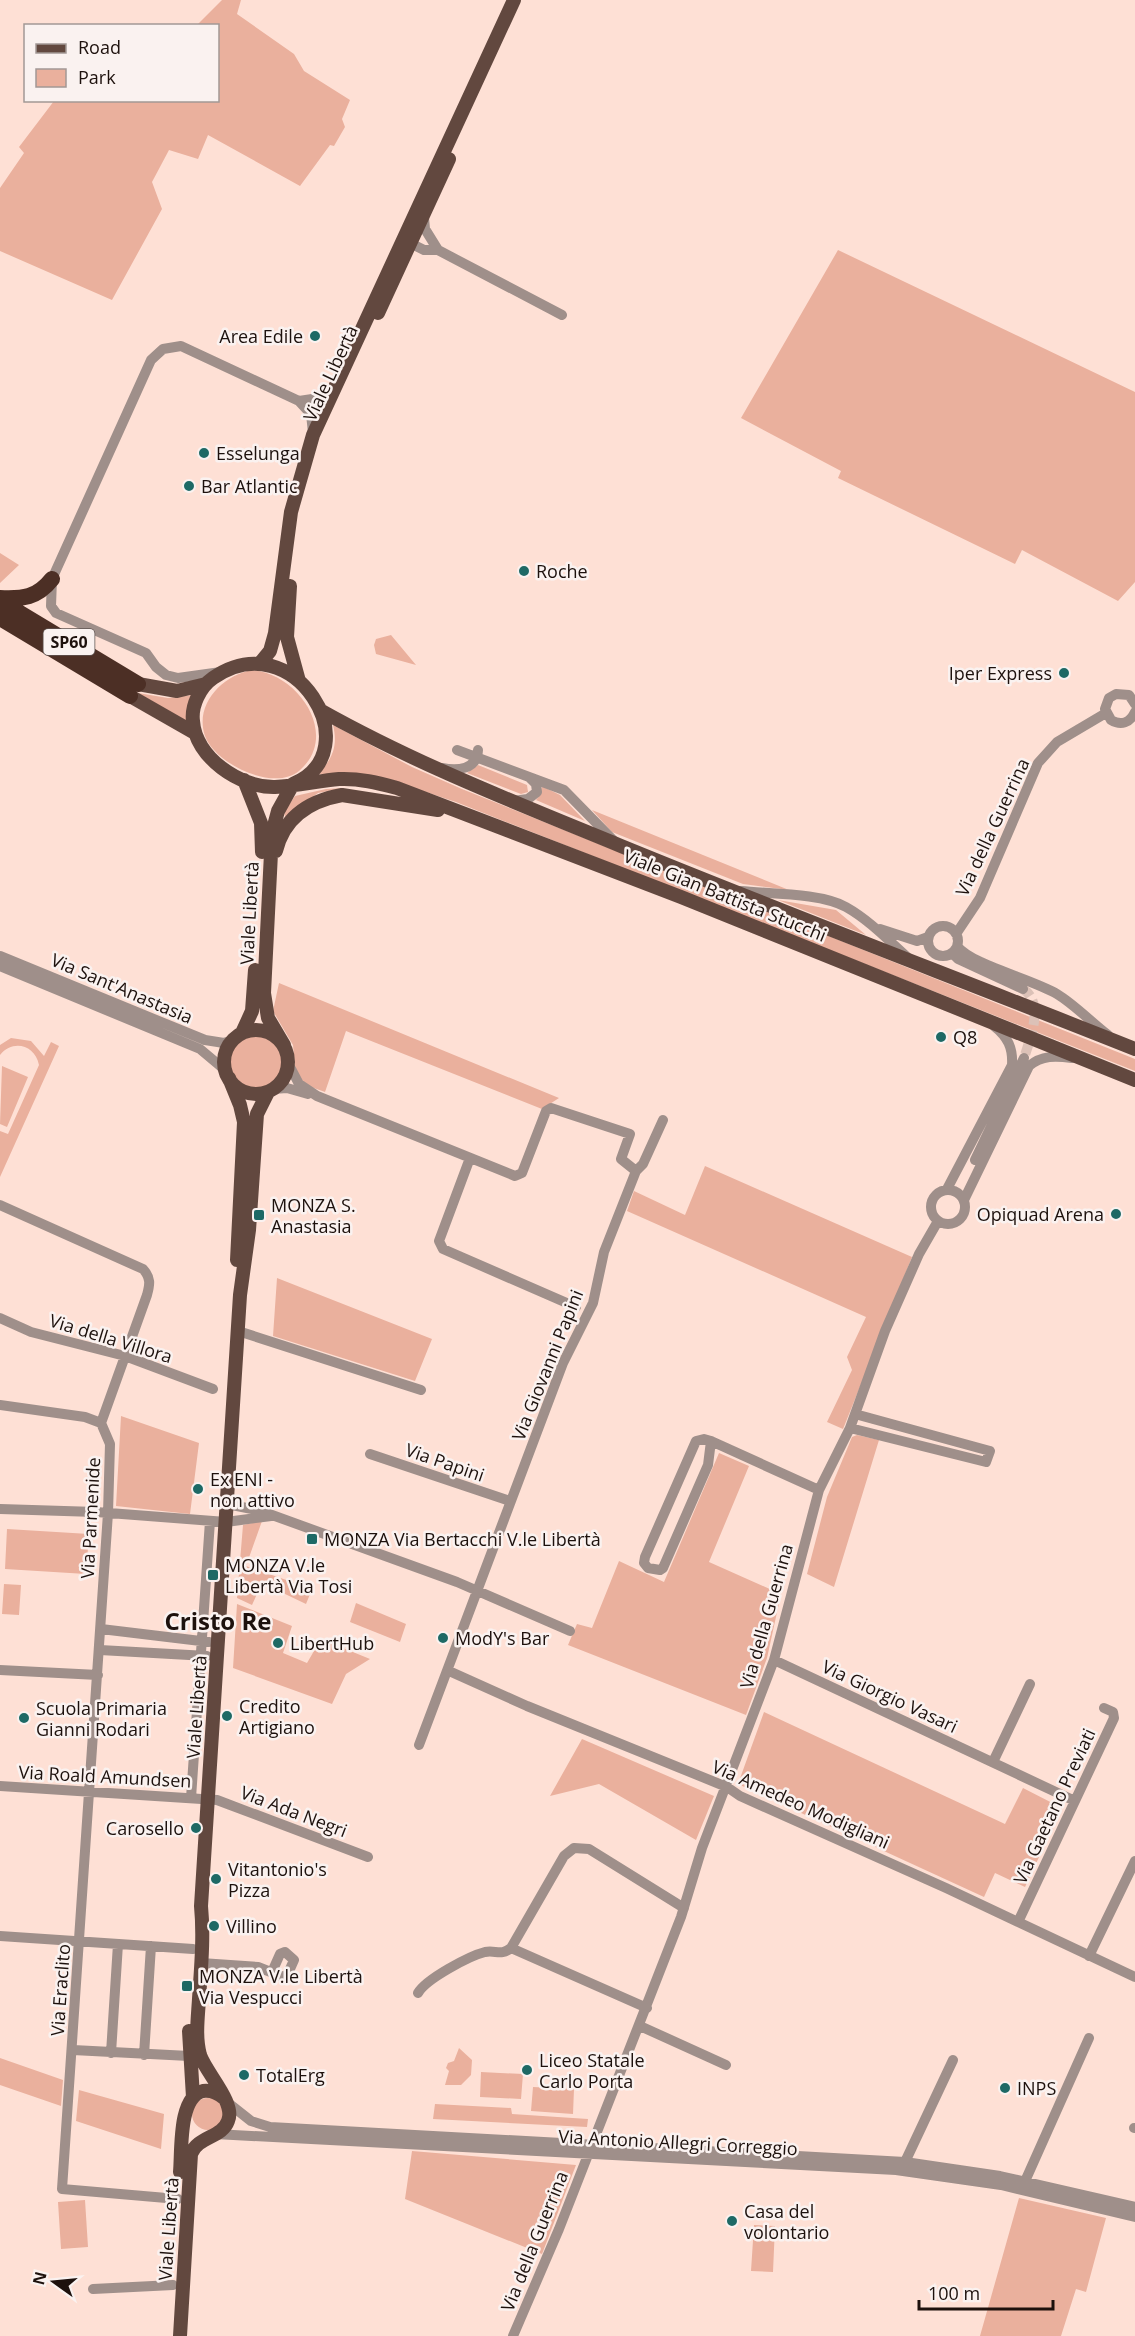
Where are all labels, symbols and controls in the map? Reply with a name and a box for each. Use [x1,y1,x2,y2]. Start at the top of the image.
legend [24,24,219,102]
text: Road [78,35,121,59]
text: Park [78,65,116,89]
street label: Viale Libertà [297,321,363,425]
place label: Area Edile [219,324,303,348]
marker: Area Edile [308,329,322,343]
place label: Esselunga [216,441,300,465]
marker: Esselunga [197,446,211,460]
place label: Bar Atlantic [201,474,298,498]
marker: Bar Atlantic [182,479,196,493]
place label: Roche [536,559,588,583]
marker: Roche [517,564,531,578]
road number: SP60 [44,629,94,655]
place label: Iper Express [949,661,1052,685]
marker: Iper Express [1057,666,1071,680]
street label: Via della Guerrina [950,754,1034,900]
street label: Viale Gian Battista Stucchi [620,843,830,947]
street label: Viale Libertà [234,861,264,965]
street label: Via Sant'Anastasia [47,947,197,1029]
place label: Q8 [953,1025,977,1049]
marker: Q8 [934,1030,948,1044]
place label: MONZA S. Anastasia [271,1193,356,1238]
place label: Opiquad Arena [977,1202,1104,1226]
marker: Opiquad Arena [1109,1207,1123,1221]
marker: MONZA S. Anastasia [252,1208,266,1222]
street label: Via Giovanni Papini [506,1286,588,1444]
street label: Via della Villora [47,1308,175,1368]
street label: Via Papini [402,1437,488,1487]
street label: Via Parmenide [75,1457,105,1579]
place label: Ex ENI - non attivo [210,1467,295,1512]
marker: Ex ENI - non attivo [191,1482,205,1496]
place label: MONZA Via Bertacchi V.le Libertà [324,1527,601,1551]
marker: MONZA Via Bertacchi V.le Libertà [305,1532,319,1546]
street label: Via della Guerrina [734,1541,798,1691]
place label: MONZA V.le Libertà Via Tosi [225,1553,352,1598]
marker: MONZA V.le Libertà Via Tosi [206,1568,220,1582]
district label: Cristo Re [165,1604,271,1637]
place label: ModY's Bar [455,1626,550,1650]
place label: LibertHub [290,1631,374,1655]
marker: ModY's Bar [436,1631,450,1645]
marker: LibertHub [271,1636,285,1650]
street label: Via Giorgio Vasari [818,1654,962,1738]
street label: Viale Libertà [180,1655,212,1759]
place label: Credito Artigiano [239,1694,315,1739]
place label: Scuola Primaria Gianni Rodari [36,1696,167,1741]
marker: Credito Artigiano [220,1709,234,1723]
marker: Scuola Primaria Gianni Rodari [17,1711,31,1725]
street label: Via Gaetano Previati [1007,1724,1101,1888]
street label: Via Amedeo Modigliani [709,1754,893,1854]
street label: Via Roald Amundsen [18,1759,192,1793]
street label: Via Ada Negri [237,1780,351,1842]
place label: Carosello [106,1816,184,1840]
marker: Carosello [189,1821,203,1835]
place label: Vitantonio's Pizza [228,1857,327,1902]
marker: Vitantonio's Pizza [209,1872,223,1886]
place label: Villino [226,1914,277,1938]
marker: Villino [207,1919,221,1933]
street label: Via Eraclito [45,1943,75,2037]
place label: MONZA V.le Libertà Via Vespucci [199,1964,363,2009]
marker: MONZA V.le Libertà Via Vespucci [180,1979,194,1993]
place label: Liceo Statale Carlo Porta [539,2048,645,2093]
place label: TotalErg [256,2063,325,2087]
marker: Liceo Statale Carlo Porta [520,2063,534,2077]
marker: TotalErg [237,2068,251,2082]
place label: INPS [1017,2076,1056,2100]
marker: INPS [998,2081,1012,2095]
street label: Via Antonio Allegri Correggio [558,2124,798,2160]
street label: Via della Guerrina [495,2167,573,2315]
street label: Viale Libertà [152,2177,184,2281]
place label: Casa del volontario [744,2199,829,2244]
marker: Casa del volontario [725,2214,739,2228]
north arrow [24,2252,84,2312]
text: N [27,2269,52,2287]
scale bar [919,2273,1052,2311]
text: 100 m [928,2281,980,2305]

